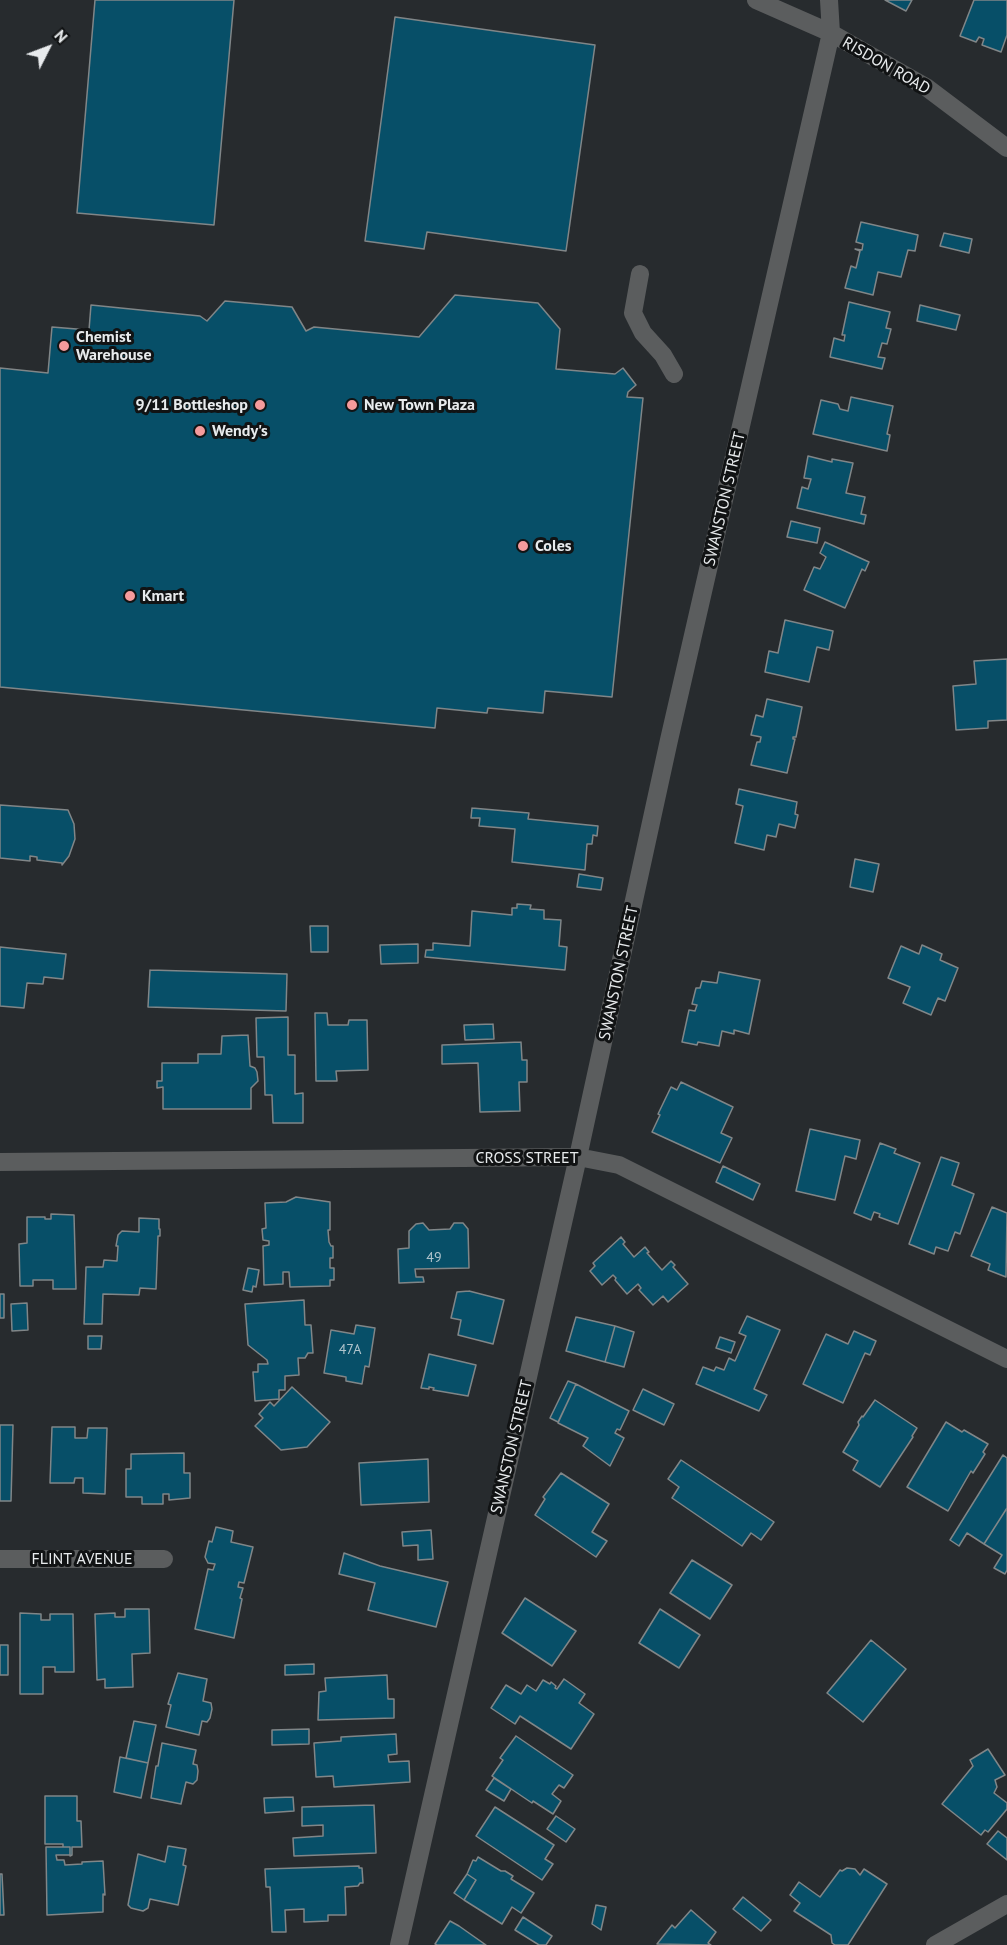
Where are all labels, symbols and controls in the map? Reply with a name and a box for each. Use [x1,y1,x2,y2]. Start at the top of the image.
north arrow [18,18,78,78]
text: N [50,25,72,47]
street label: RISDON ROAD [839,33,933,99]
place label: Chemist Warehouse [76,327,152,365]
marker: Chemist Warehouse [57,339,71,353]
place label: 9/11 Bottleshop [136,395,248,415]
place label: New Town Plaza [364,395,475,415]
marker: 9/11 Bottleshop [253,398,267,412]
marker: New Town Plaza [345,398,359,412]
place label: Wendy's [212,421,268,441]
marker: Wendy's [193,424,207,438]
street label: SWANSTON STREET [700,430,750,568]
place label: Coles [535,536,572,556]
marker: Coles [516,539,530,553]
place label: Kmart [142,586,184,606]
marker: Kmart [123,589,137,603]
street label: SWANSTON STREET [595,904,643,1042]
street label: CROSS STREET [475,1148,579,1168]
house number: 49 [426,1250,442,1266]
house number: 47A [339,1342,361,1358]
street label: SWANSTON STREET [487,1378,537,1516]
street label: FLINT AVENUE [31,1549,133,1569]

